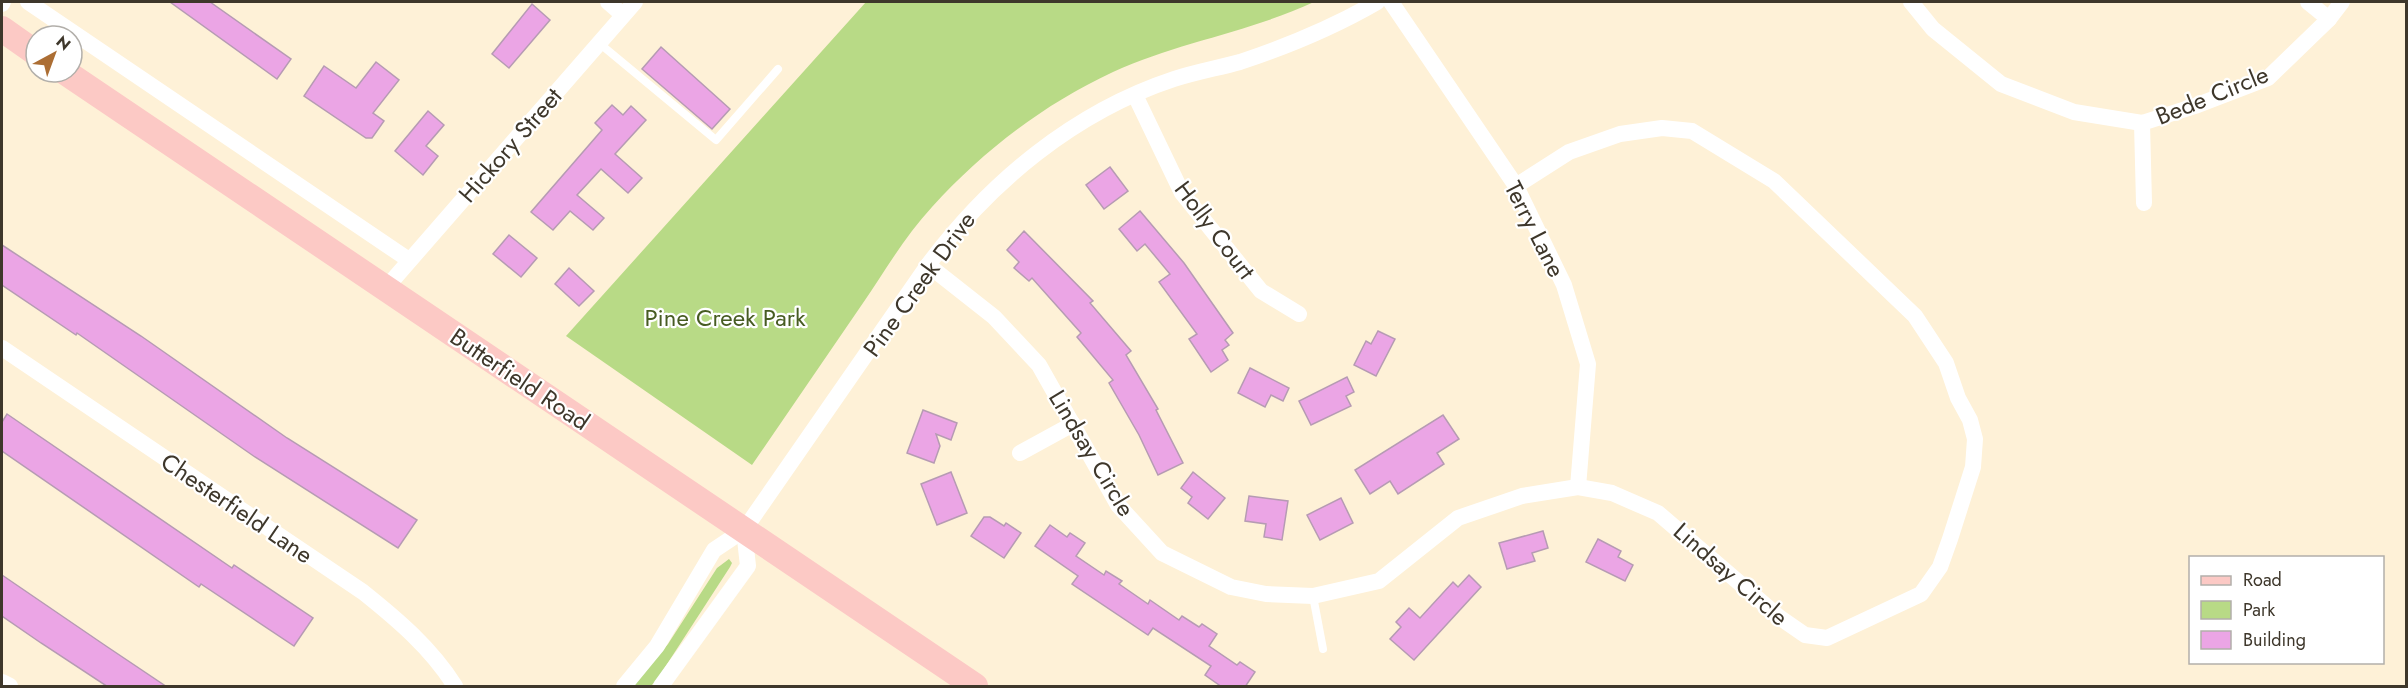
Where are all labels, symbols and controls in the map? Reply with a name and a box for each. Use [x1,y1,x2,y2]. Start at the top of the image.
north arrow [24,24,84,84]
text: N [51,30,76,56]
street label: Bede Circle [2150,57,2274,133]
street label: Hickory Street [450,80,570,210]
street label: Holly Court [1166,173,1264,287]
street label: Terry Lane [1496,175,1574,283]
street label: Pine Creek Drive [854,204,984,364]
park label: Pine Creek Park [644,300,806,335]
street label: Butterfield Road [443,319,597,439]
street label: Lindsay Circle [1040,383,1144,523]
street label: Chesterfield Lane [154,444,320,572]
street label: Lindsay Circle [1666,514,1796,634]
legend [2189,556,2384,664]
text: Road [2243,567,2282,593]
text: Park [2243,597,2275,623]
text: Building [2243,627,2306,653]

